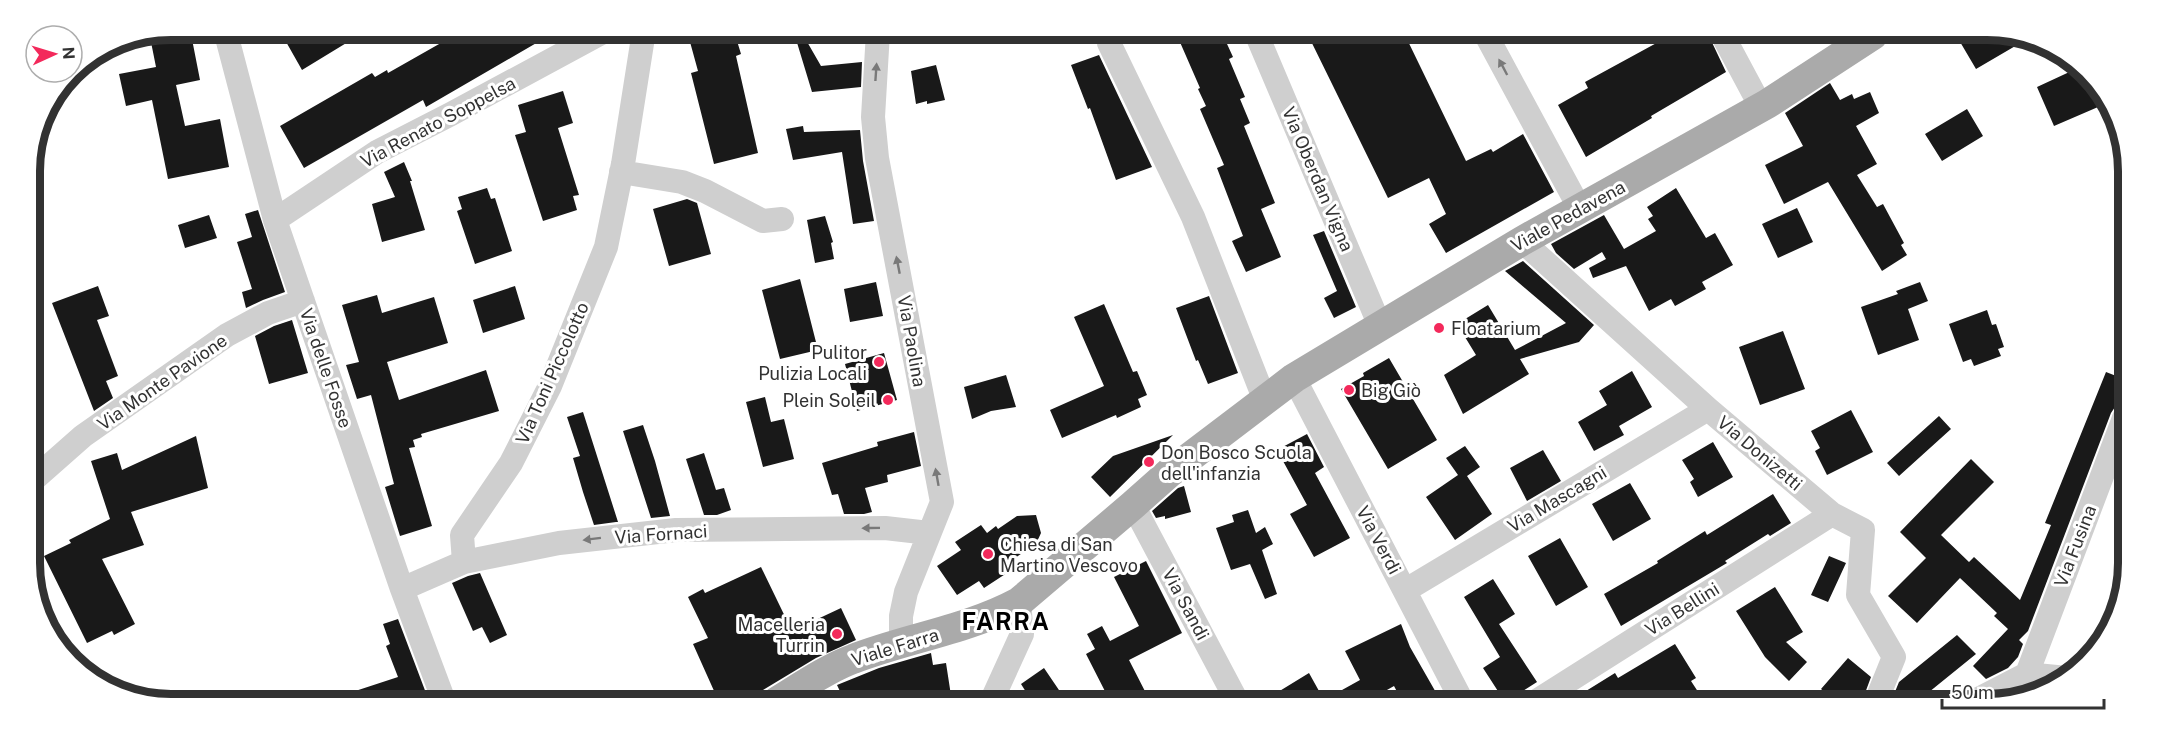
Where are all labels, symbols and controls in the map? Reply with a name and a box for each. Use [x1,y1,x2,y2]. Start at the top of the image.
north arrow [24,24,84,84]
text: N [59,46,78,60]
one-way arrow [1498,58,1508,75]
one-way arrow [871,62,881,81]
street label: Via Renato Soppelsa [357,72,519,172]
street label: Via Oberdan Vigna [1278,104,1358,254]
street label: Viale Pedavena [1507,176,1629,256]
one-way arrow [893,255,902,274]
street label: Via Paolina [894,294,930,388]
street label: Via Toni Piccolotto [511,299,593,447]
street label: Via delle Fosse [296,305,356,431]
place label: Floatarium [1451,318,1541,339]
marker: Floatarium [1432,321,1446,335]
street label: Via Monte Pavione [93,329,231,435]
place label: Pulitor Pulizia Locali [758,342,867,384]
marker: Pulitor Pulizia Locali [872,355,886,369]
place label: Big Giò [1361,380,1421,401]
marker: Big Giò [1342,383,1356,397]
place label: Plein Soleil [783,390,876,411]
marker: Plein Soleil [881,393,895,407]
street label: Via Donizetti [1713,411,1807,495]
place label: Don Bosco Scuola dell'infanzia [1161,442,1312,484]
marker: Don Bosco Scuola dell'infanzia [1142,455,1156,469]
street label: Via Mascagni [1504,461,1610,537]
one-way arrow [932,467,941,486]
street label: Via Verdi [1352,502,1406,578]
street label: Via Fusina [2050,502,2100,590]
street label: Via Fornaci [614,520,708,548]
one-way arrow [861,523,880,533]
place label: Chiesa di San Martino Vescovo [1000,534,1138,576]
one-way arrow [583,535,602,544]
marker: Chiesa di San Martino Vescovo [981,547,995,561]
street label: Via Sandi [1158,564,1214,644]
street label: Via Bellini [1641,578,1723,640]
district label: FARRA [961,607,1051,635]
place label: Macelleria Turrin [737,614,825,656]
street label: Viale Farra [849,624,941,670]
marker: Macelleria Turrin [830,627,844,641]
scale bar [1942,672,2104,710]
text: 50 m [1951,682,1994,703]

